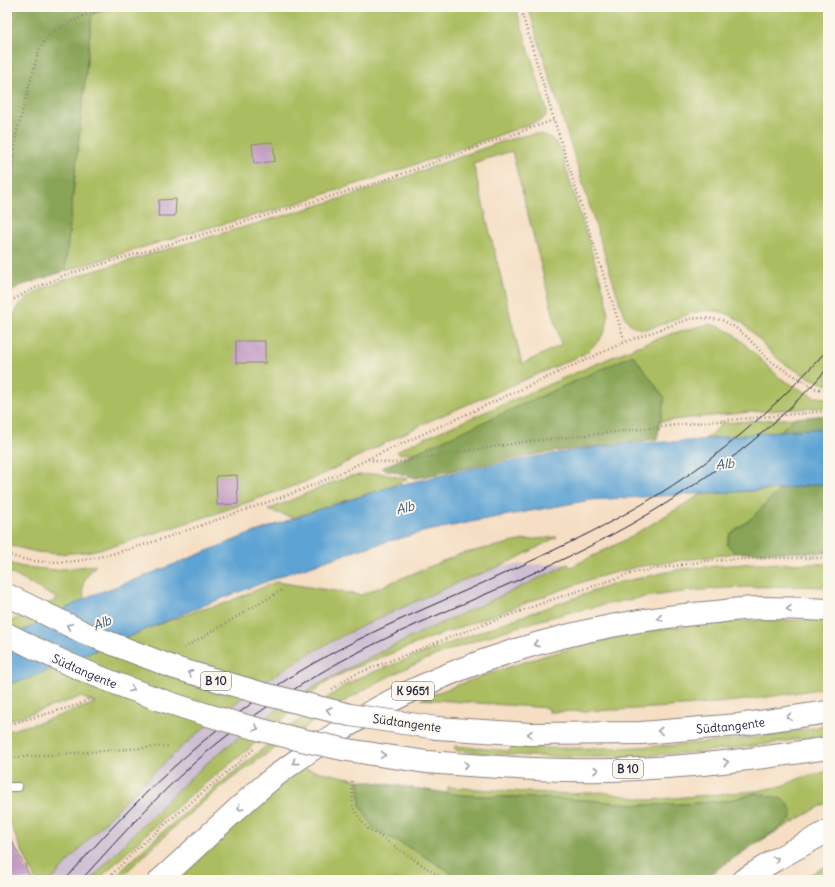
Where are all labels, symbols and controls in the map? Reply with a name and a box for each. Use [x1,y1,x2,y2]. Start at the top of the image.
water label: Alb [715,455,736,473]
water label: Alb [394,497,417,518]
one-way arrow [786,605,792,613]
water label: Alb [90,611,114,634]
one-way arrow [656,613,663,622]
one-way arrow [66,623,74,631]
one-way arrow [533,640,540,648]
street label: Südtangente [50,650,119,691]
one-way arrow [187,669,194,678]
road number: B 10 [201,672,231,690]
road number: K 9651 [392,682,434,700]
one-way arrow [129,685,136,693]
one-way arrow [326,707,333,715]
street label: Südtangente [372,711,442,735]
one-way arrow [786,712,792,721]
street label: Südtangente [696,714,766,736]
one-way arrow [253,724,259,732]
one-way arrow [657,727,663,736]
one-way arrow [527,730,533,738]
one-way arrow [380,750,386,759]
one-way arrow [293,757,300,764]
one-way arrow [723,758,729,767]
one-way arrow [463,760,469,769]
road number: B 10 [613,760,643,778]
one-way arrow [593,766,599,774]
one-way arrow [237,803,244,810]
one-way arrow [772,857,780,864]

